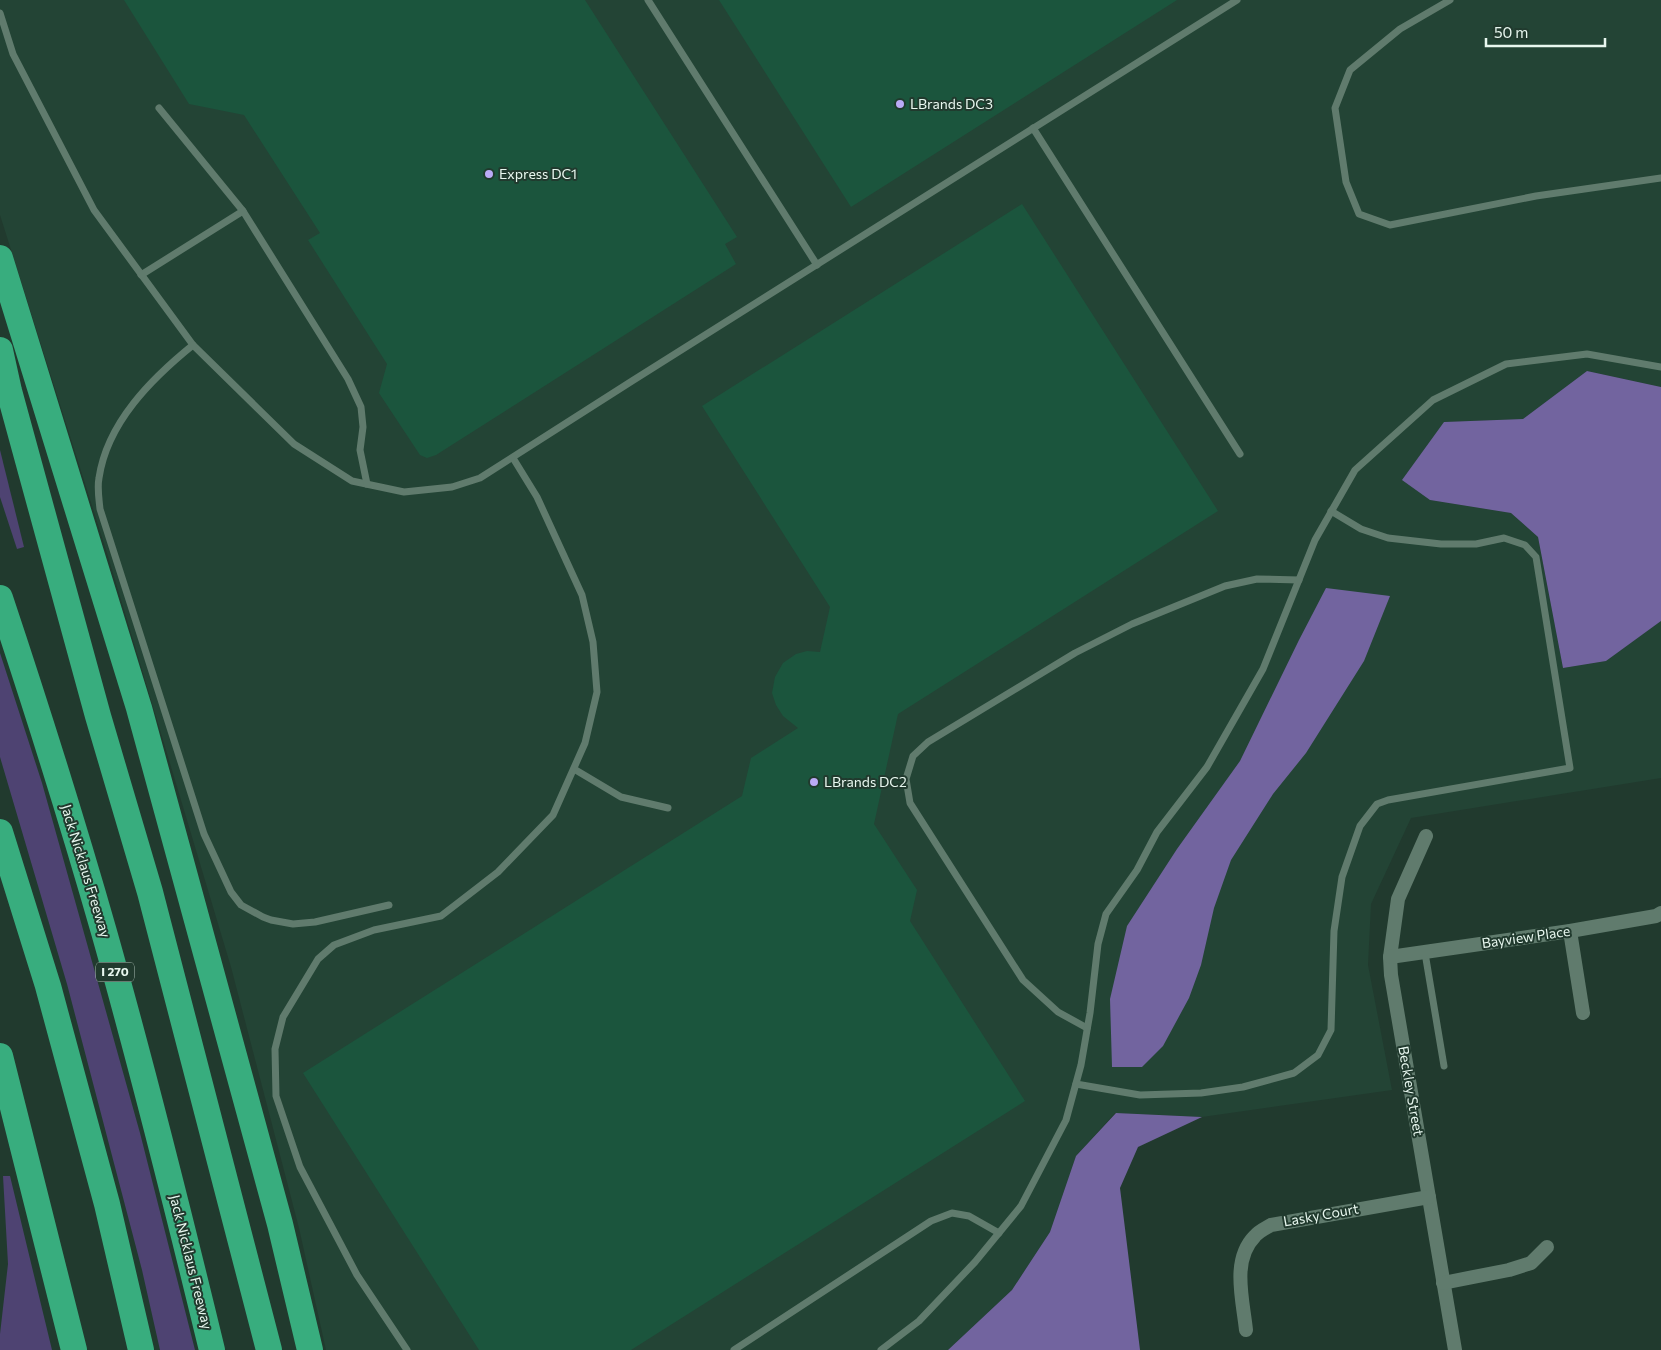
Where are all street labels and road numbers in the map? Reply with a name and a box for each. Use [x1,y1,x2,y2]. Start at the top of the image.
street label: Jack Nicklaus Freeway [58,802,115,939]
street label: Bayview Place [1481,922,1571,951]
road number: I 270 [96,962,134,982]
street label: Beckley Street [1395,1045,1428,1138]
street label: Jack Nicklaus Freeway [167,1193,216,1331]
street label: Lasky Court [1282,1199,1360,1230]

